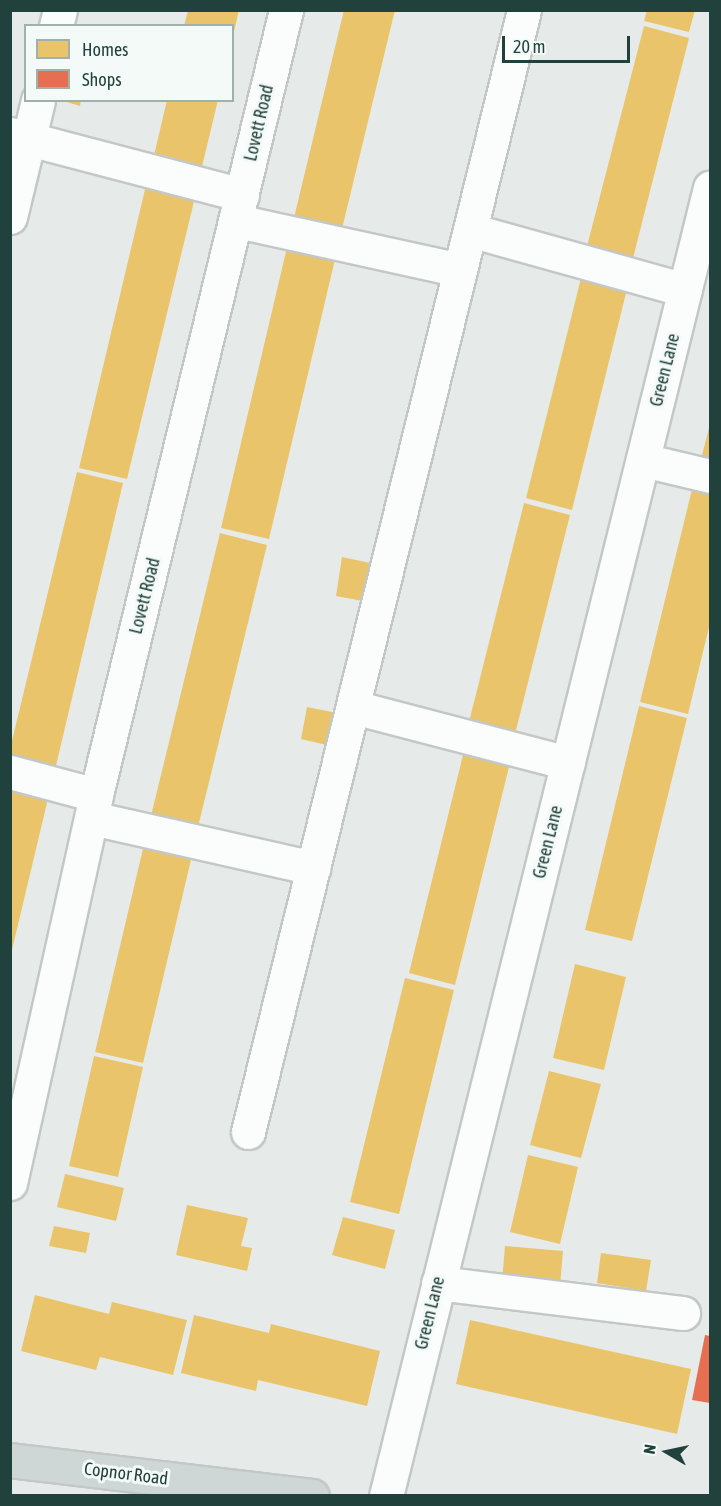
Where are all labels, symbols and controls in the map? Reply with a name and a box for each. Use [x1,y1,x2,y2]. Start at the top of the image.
legend [24,24,234,102]
scale bar [505,24,632,62]
text: 20 m [513,36,545,57]
text: Homes [82,39,128,60]
text: Shops [82,69,122,90]
street label: Lovett Road [240,83,278,163]
street label: Green Lane [646,331,684,409]
street label: Lovett Road [125,556,165,636]
street label: Green Lane [529,803,567,881]
street label: Green Lane [411,1274,449,1352]
north arrow [637,1422,697,1482]
text: N [640,1443,659,1455]
street label: Copnor Road [83,1458,169,1490]

